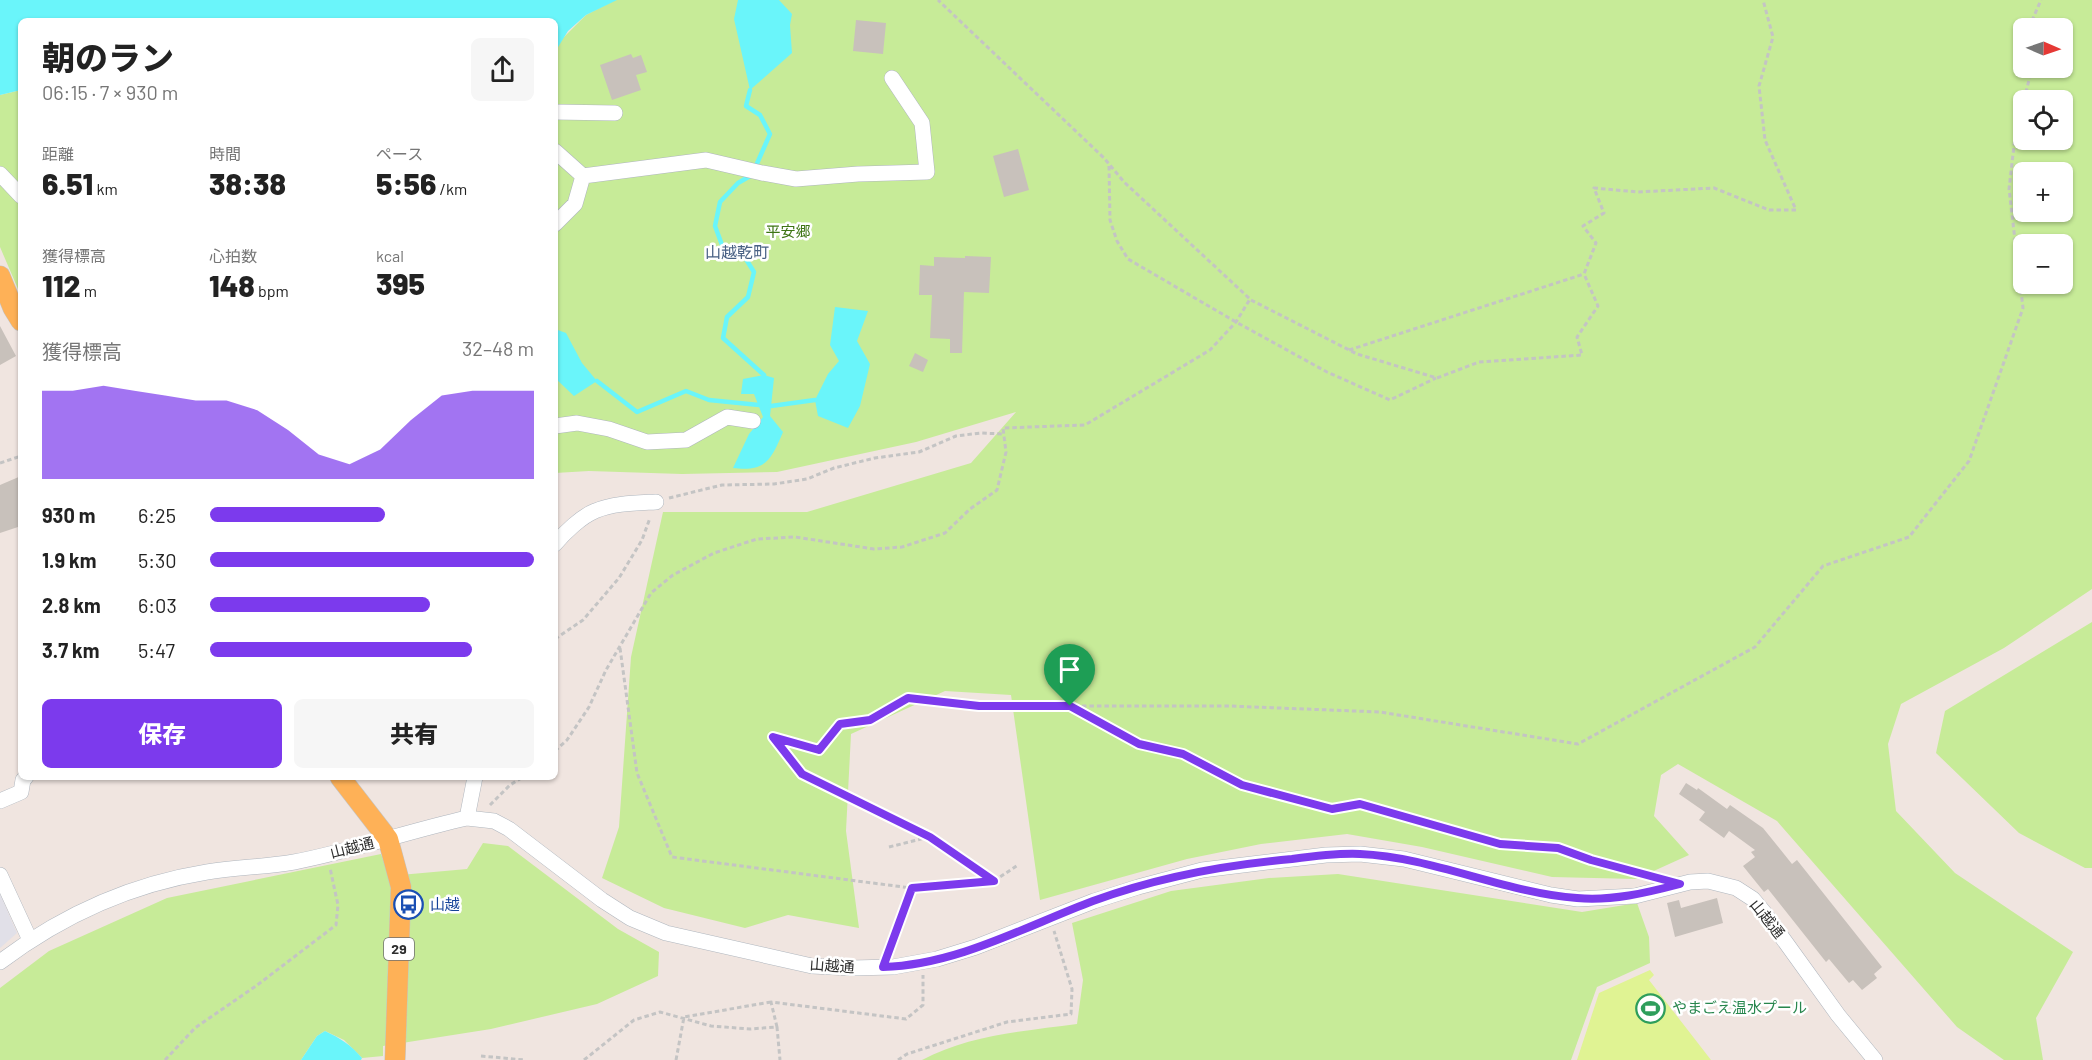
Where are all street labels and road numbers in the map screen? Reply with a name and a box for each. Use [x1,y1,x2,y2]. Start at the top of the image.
street label: 山越通 [328,833,376,861]
street label: 山越通 [1747,895,1789,942]
road number: 29 [384,938,414,960]
street label: 山越通 [809,954,855,976]

